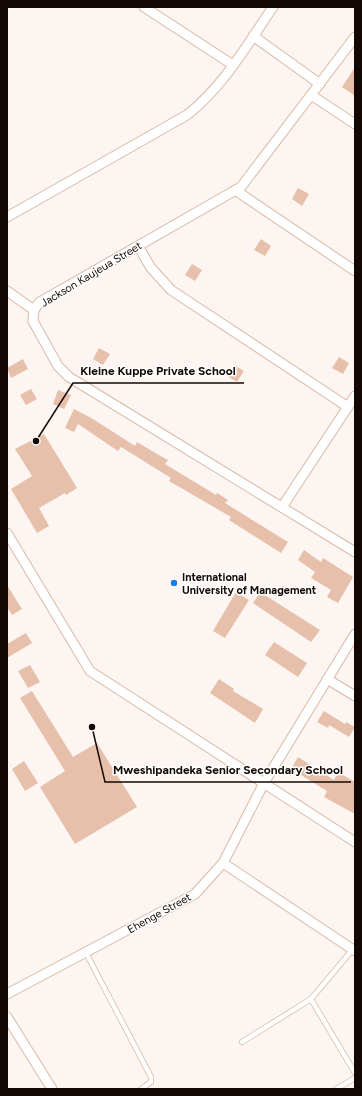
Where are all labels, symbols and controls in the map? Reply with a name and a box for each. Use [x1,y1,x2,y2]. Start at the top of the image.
street label: Jackson Kaujeua Street [38,239,144,310]
callout: Kleine Kuppe Private School [73,359,244,383]
text: Kleine Kuppe Private School [80,364,236,378]
place label: International University of Management [182,571,317,597]
marker: International University of Management [169,578,179,588]
callout: Mweshipandeka Senior Secondary School [105,758,351,782]
text: Mweshipandeka Senior Secondary School [113,763,343,777]
street label: Ehenge Street [125,891,193,936]

